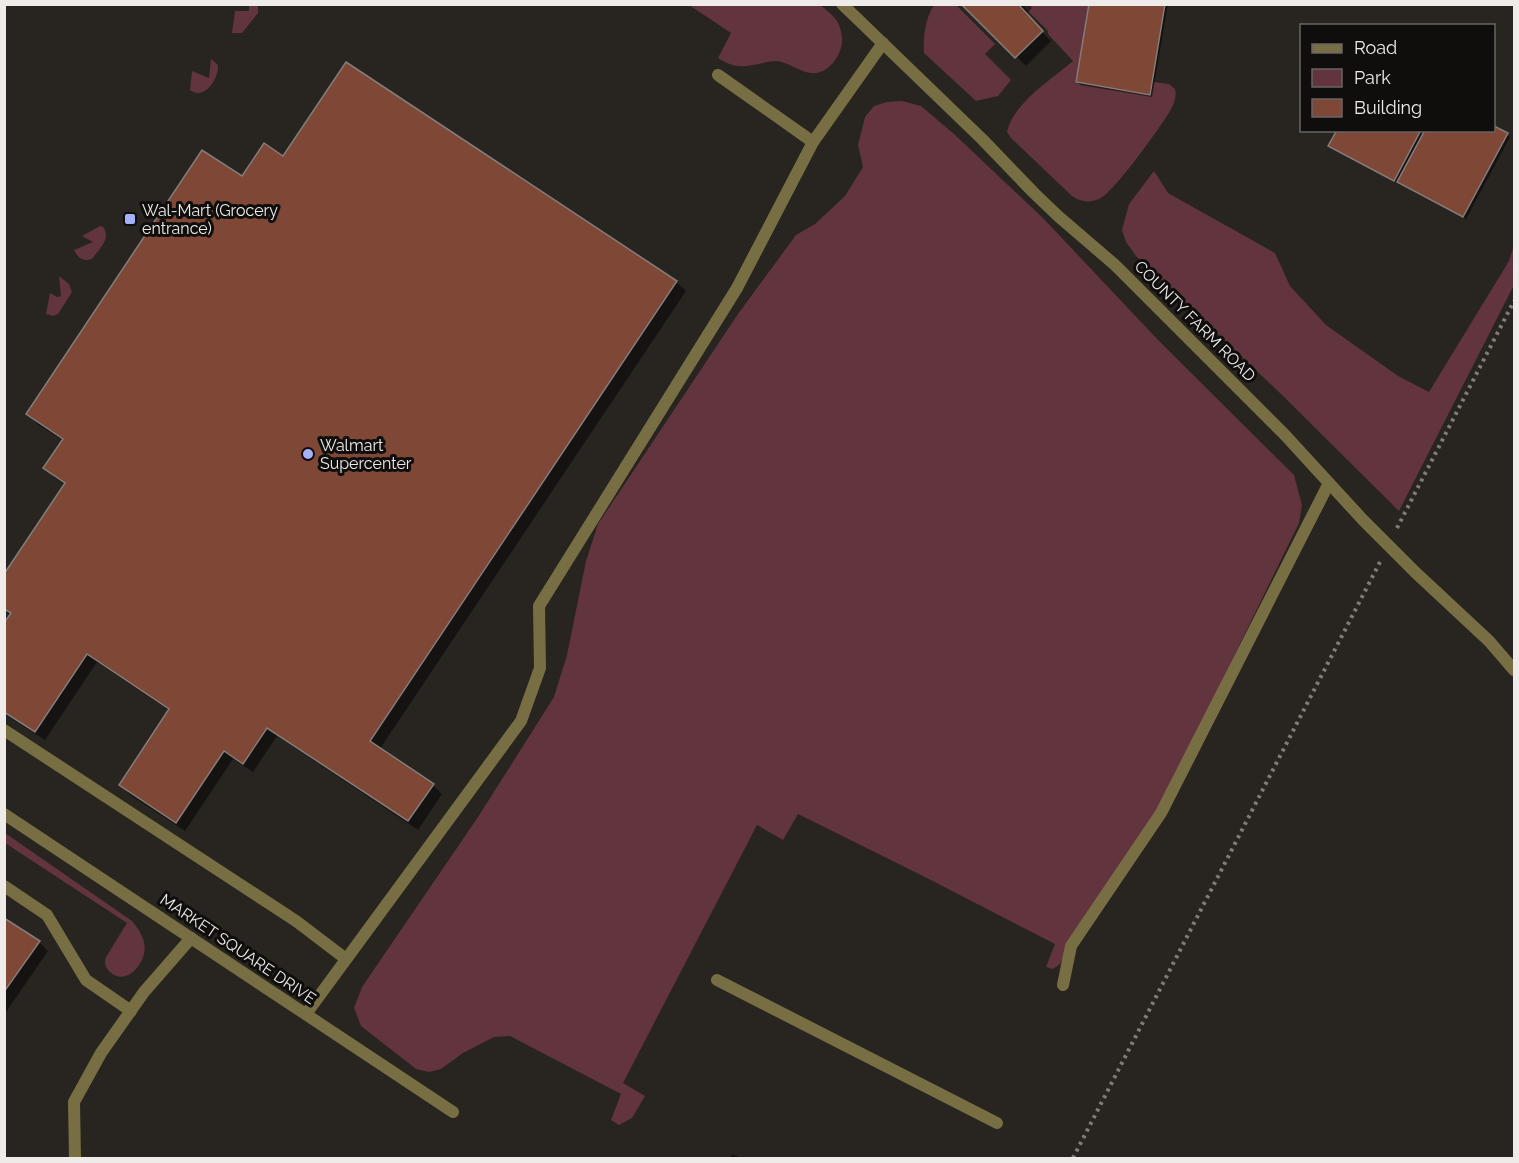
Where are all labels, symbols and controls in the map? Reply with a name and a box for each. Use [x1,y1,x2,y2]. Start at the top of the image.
legend [1300,24,1495,132]
text: Road [1354,37,1397,58]
text: Park [1354,67,1391,88]
text: Building [1354,97,1422,118]
place label: Wal-Mart (Grocery entrance) [142,201,278,238]
marker: Wal-Mart (Grocery entrance) [123,212,137,226]
street label: COUNTY FARM ROAD [1131,257,1259,385]
place label: Walmart Supercenter [320,436,412,473]
marker: Walmart Supercenter [301,447,315,461]
street label: MARKET SQUARE DRIVE [157,890,320,1008]

